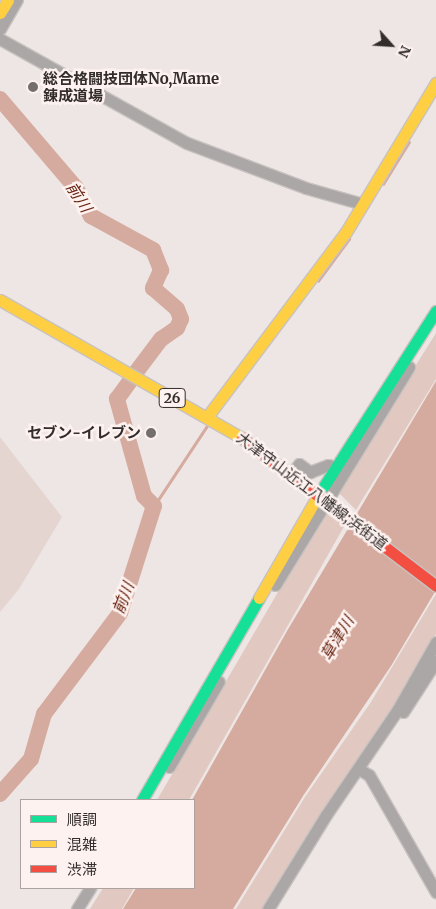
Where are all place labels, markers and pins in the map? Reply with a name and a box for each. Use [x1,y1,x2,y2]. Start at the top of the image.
place label: 総合格闘技団体No,Mame 錬成道場 [43,69,219,104]
marker: 総合格闘技団体No,Mame 錬成道場 [27,81,39,93]
place label: セブン-イレブン [27,424,141,442]
marker: セブン-イレブン [145,427,157,439]

